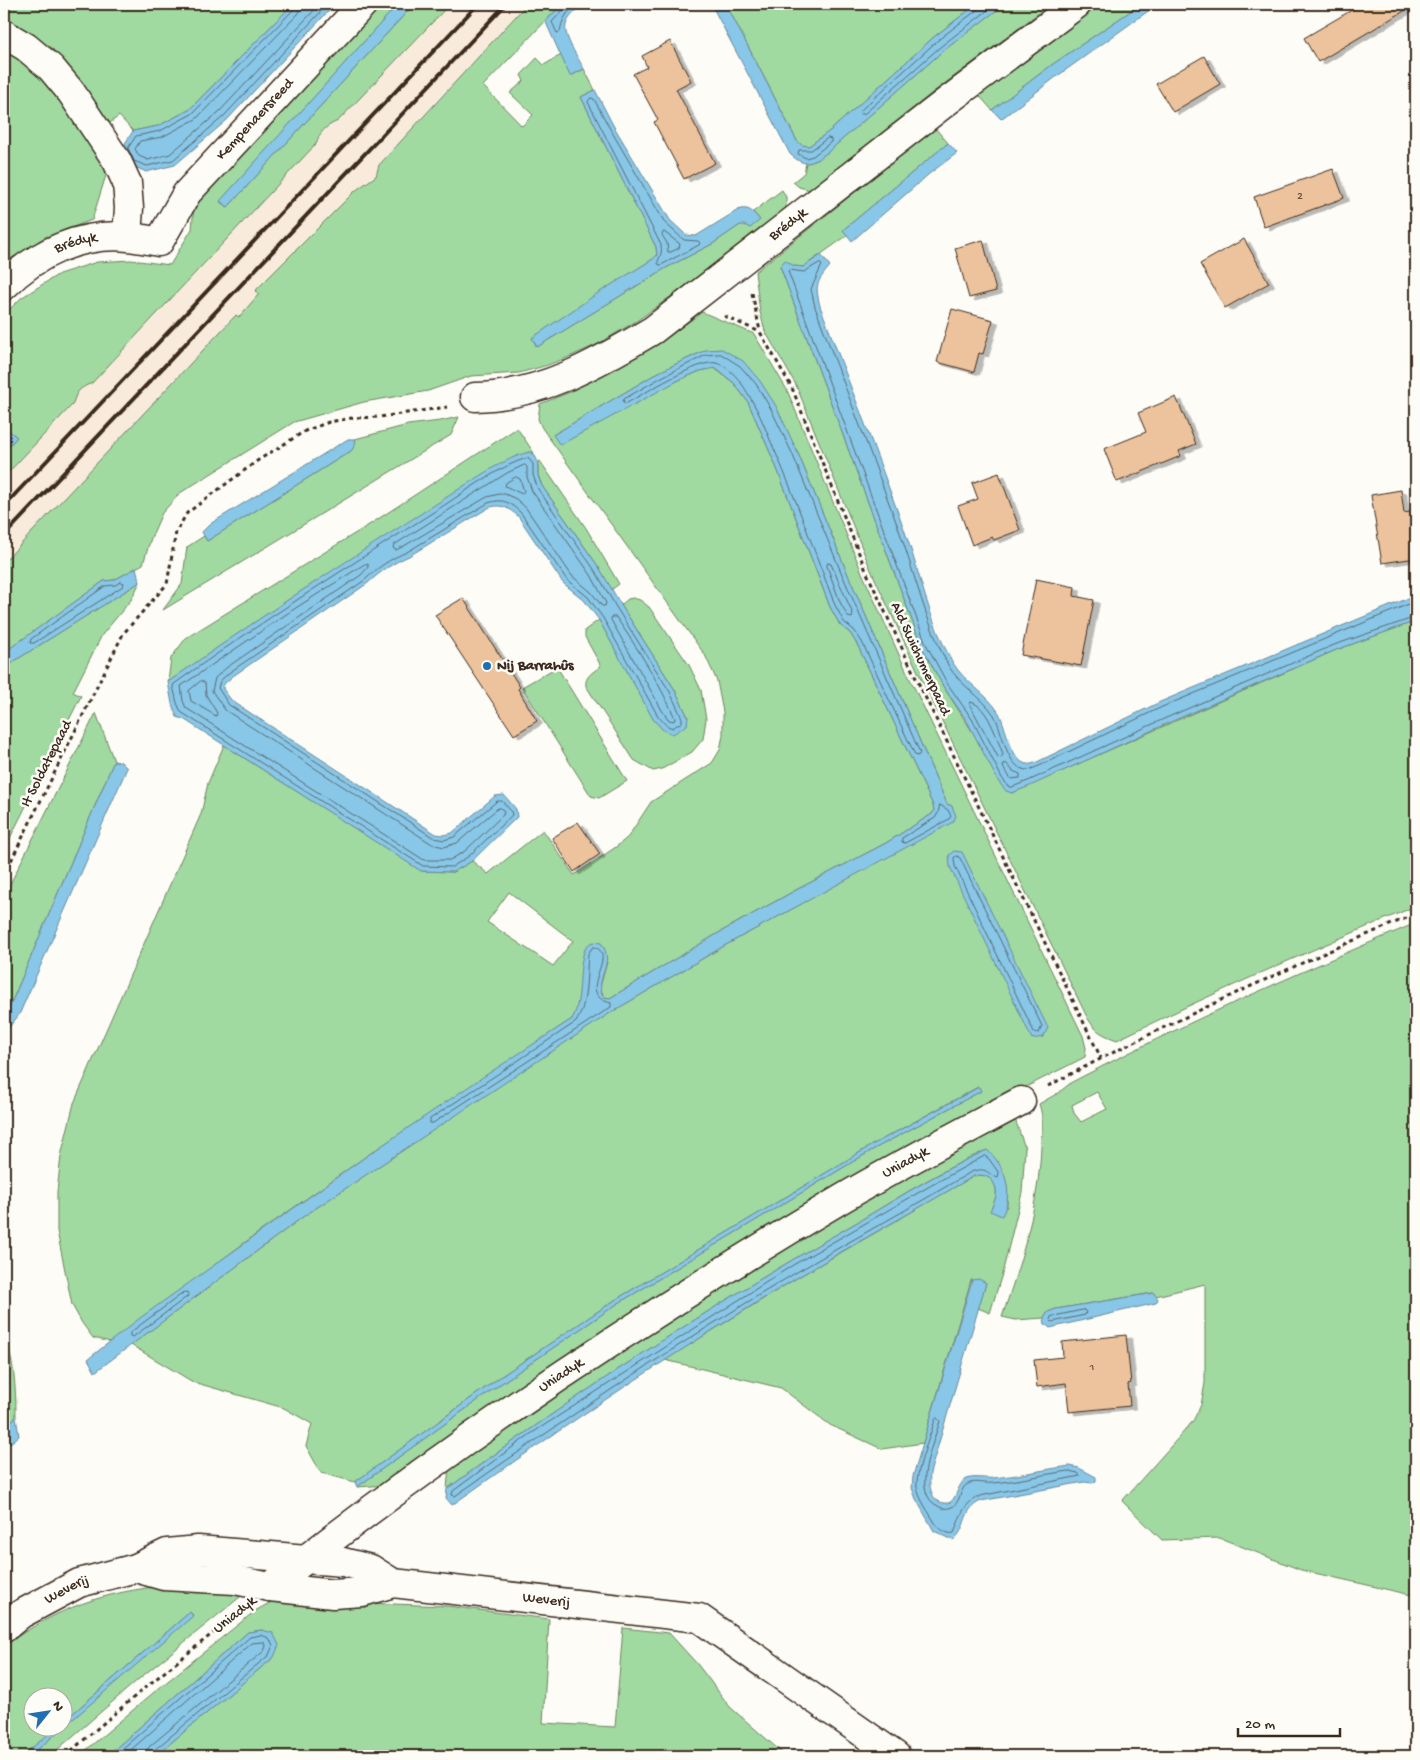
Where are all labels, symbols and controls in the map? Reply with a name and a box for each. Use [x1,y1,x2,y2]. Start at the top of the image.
street label: Kempenaersreed [213,74,299,164]
house number: 2 [1297,190,1303,204]
street label: Brédyk [765,203,812,246]
street label: Brédyk [51,228,100,258]
street label: Ald Swichumerpaad [886,599,955,720]
place label: Nij Barrahûs [497,657,575,675]
marker: Nij Barrahûs [481,660,493,672]
street label: It Soldatepaad [17,716,77,810]
street label: Uniadyk [879,1142,933,1183]
street label: Uniadyk [535,1353,588,1397]
house number: 1 [1089,1361,1095,1375]
street label: Weverij [42,1572,91,1609]
street label: Weverij [522,1589,571,1612]
street label: Uniadyk [210,1591,261,1638]
north arrow [22,1688,72,1738]
text: N [47,1699,67,1715]
scale bar [1238,1705,1340,1737]
text: 20 m [1245,1716,1275,1734]

